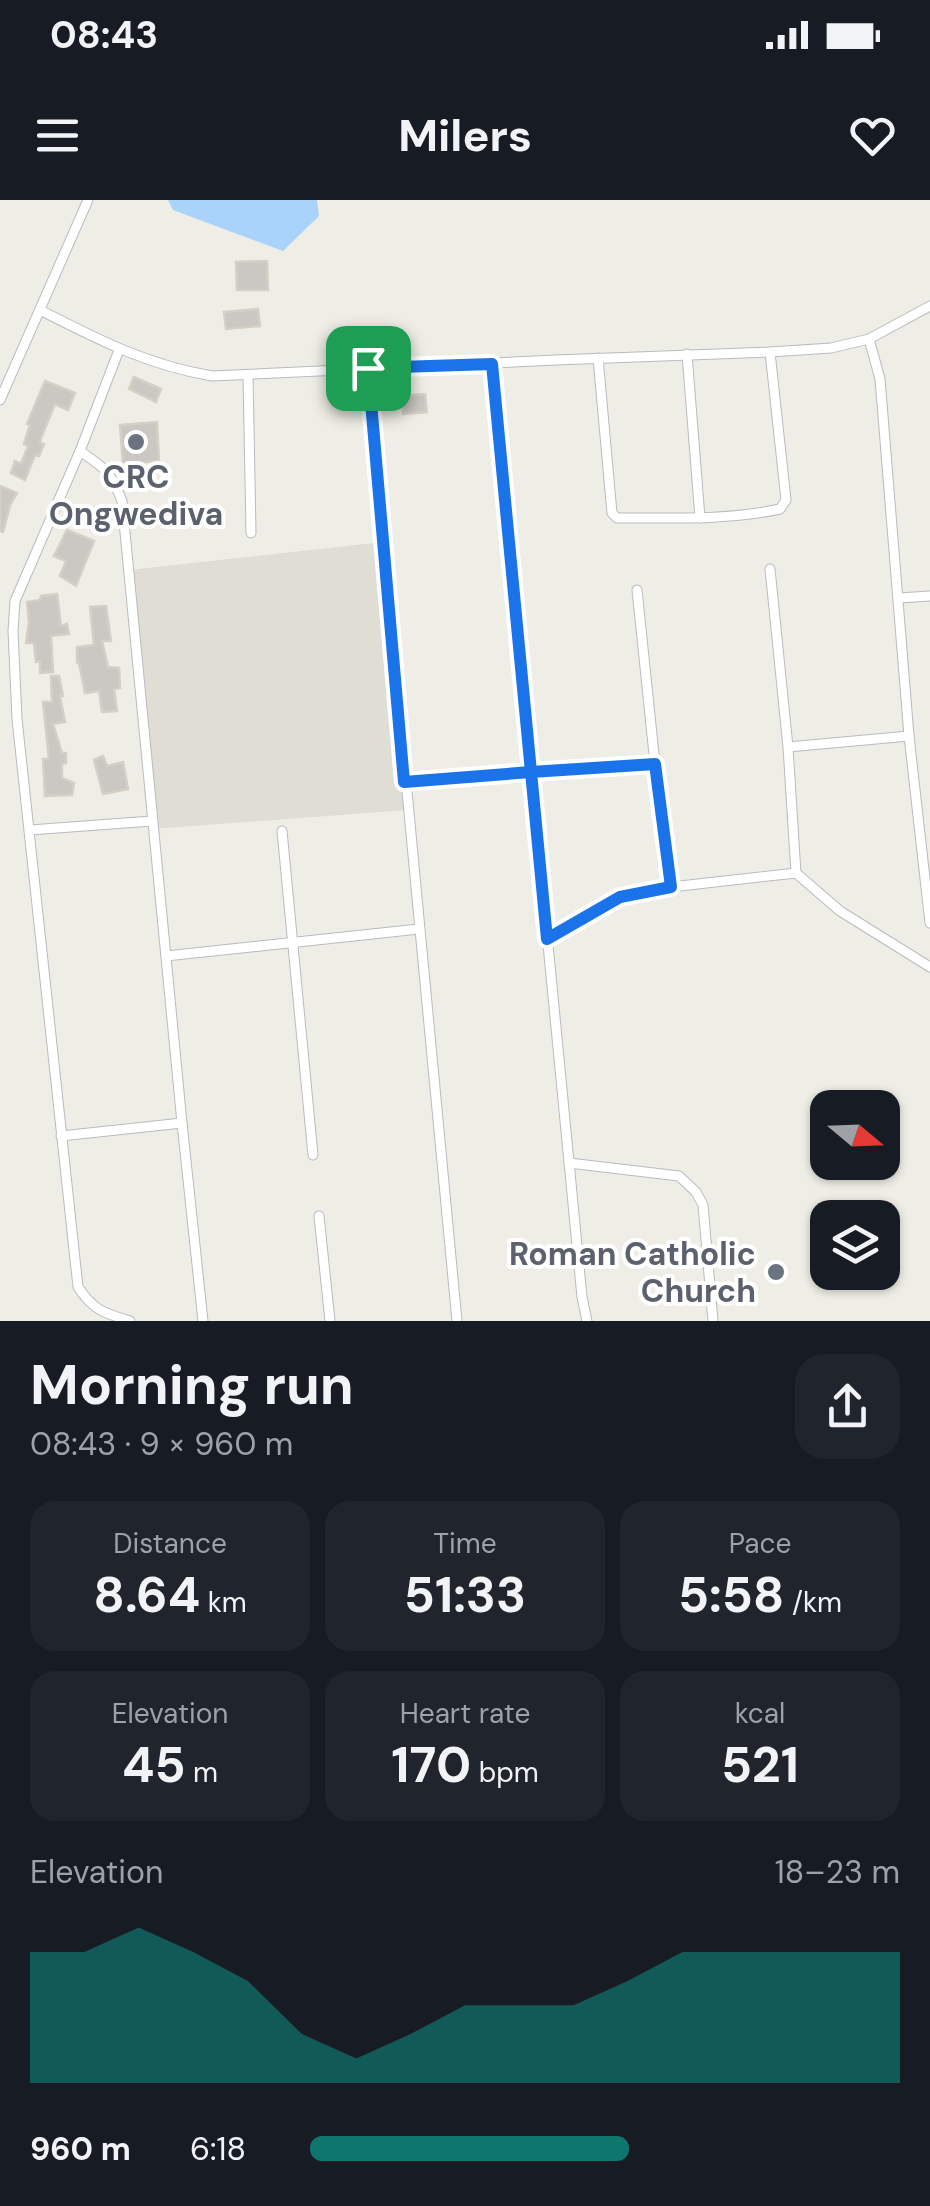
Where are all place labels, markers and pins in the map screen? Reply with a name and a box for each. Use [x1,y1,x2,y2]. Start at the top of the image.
pin [326,326,411,411]
marker: CRC Ongwediva [125,431,147,453]
place label: CRC Ongwediva [49,456,223,535]
place label: Roman Catholic Church [509,1233,756,1312]
marker: Roman Catholic Church [765,1261,787,1283]

